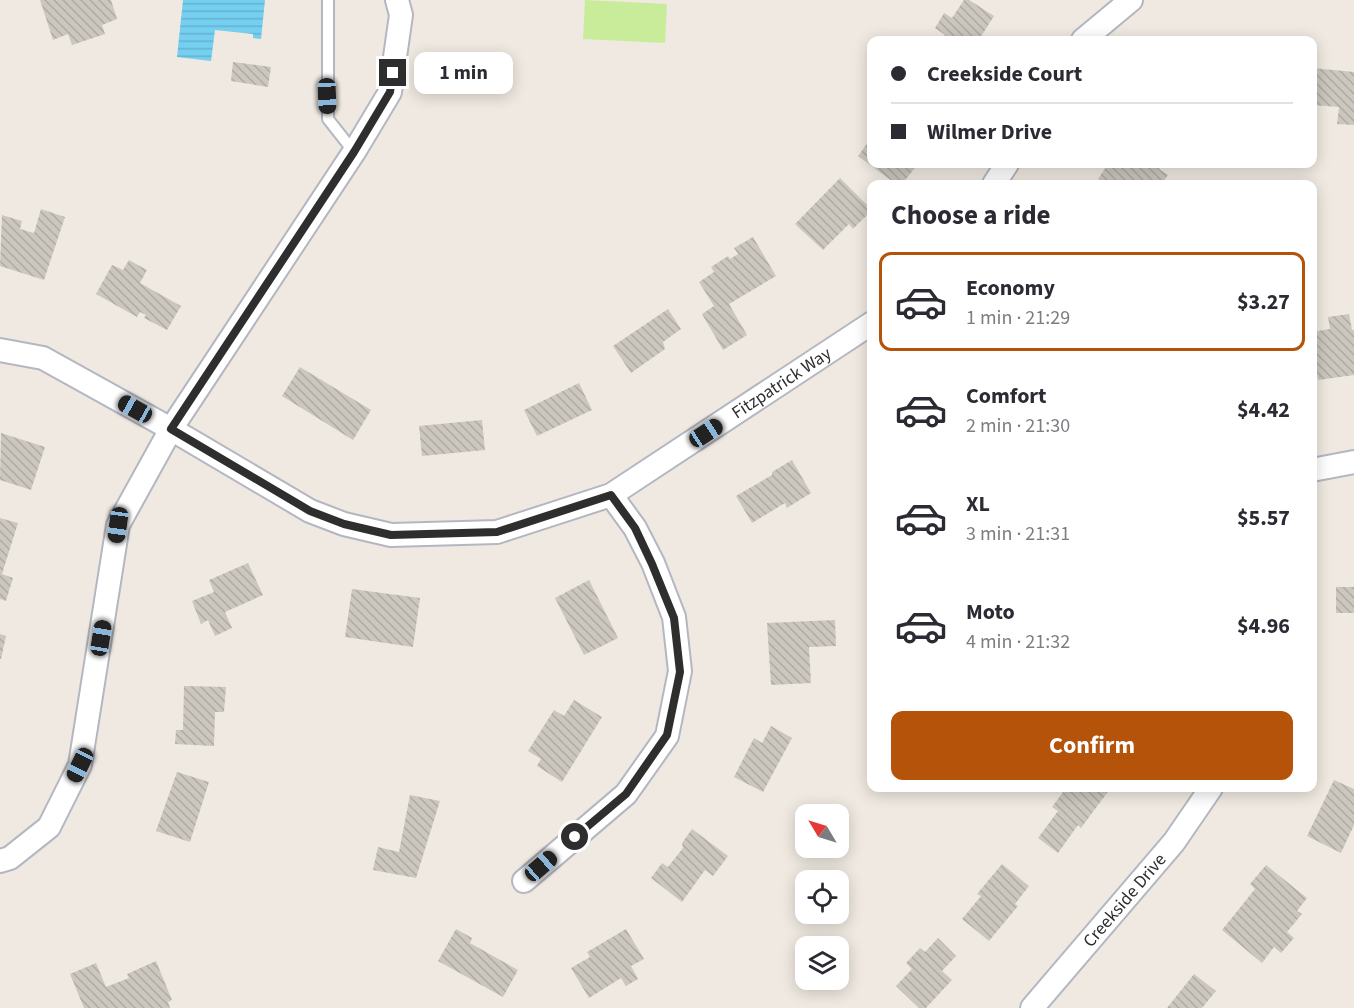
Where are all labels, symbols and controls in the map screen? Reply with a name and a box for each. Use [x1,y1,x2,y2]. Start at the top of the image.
callout: 1 min [414,52,513,94]
text: Creekside Court [927,58,1082,90]
route end [379,59,406,86]
text: 1 min [439,59,488,87]
car [317,78,337,114]
text: Wilmer Drive [927,116,1052,148]
text: Choose a ride [891,196,1051,235]
text: Economy [966,272,1055,304]
icon: car [894,275,948,329]
text: $3.27 [1237,286,1290,318]
text: 1 min · 21:29 [966,304,1070,332]
street label: Fitzpatrick Way [727,341,836,425]
text: Comfort [966,380,1047,412]
icon: car [894,383,948,437]
car [115,392,155,426]
text: $4.42 [1237,394,1290,426]
text: 2 min · 21:30 [966,412,1070,440]
car [686,416,726,450]
text: XL [966,488,990,520]
icon: car [894,491,948,545]
text: $5.57 [1237,502,1290,534]
car [107,506,129,544]
text: 3 min · 21:31 [966,520,1070,548]
text: Moto [966,596,1015,628]
icon: car [894,599,948,653]
text: $4.96 [1237,610,1290,642]
car [89,619,113,657]
text: 4 min · 21:32 [966,628,1070,656]
button: Confirm [891,711,1293,780]
car [64,745,96,785]
north arrow [795,804,849,858]
map controls [795,804,849,990]
route start [561,823,588,850]
car [522,847,560,885]
street label: Creekside Drive [1077,848,1172,953]
button: locate [795,870,849,924]
button: layers [795,936,849,990]

